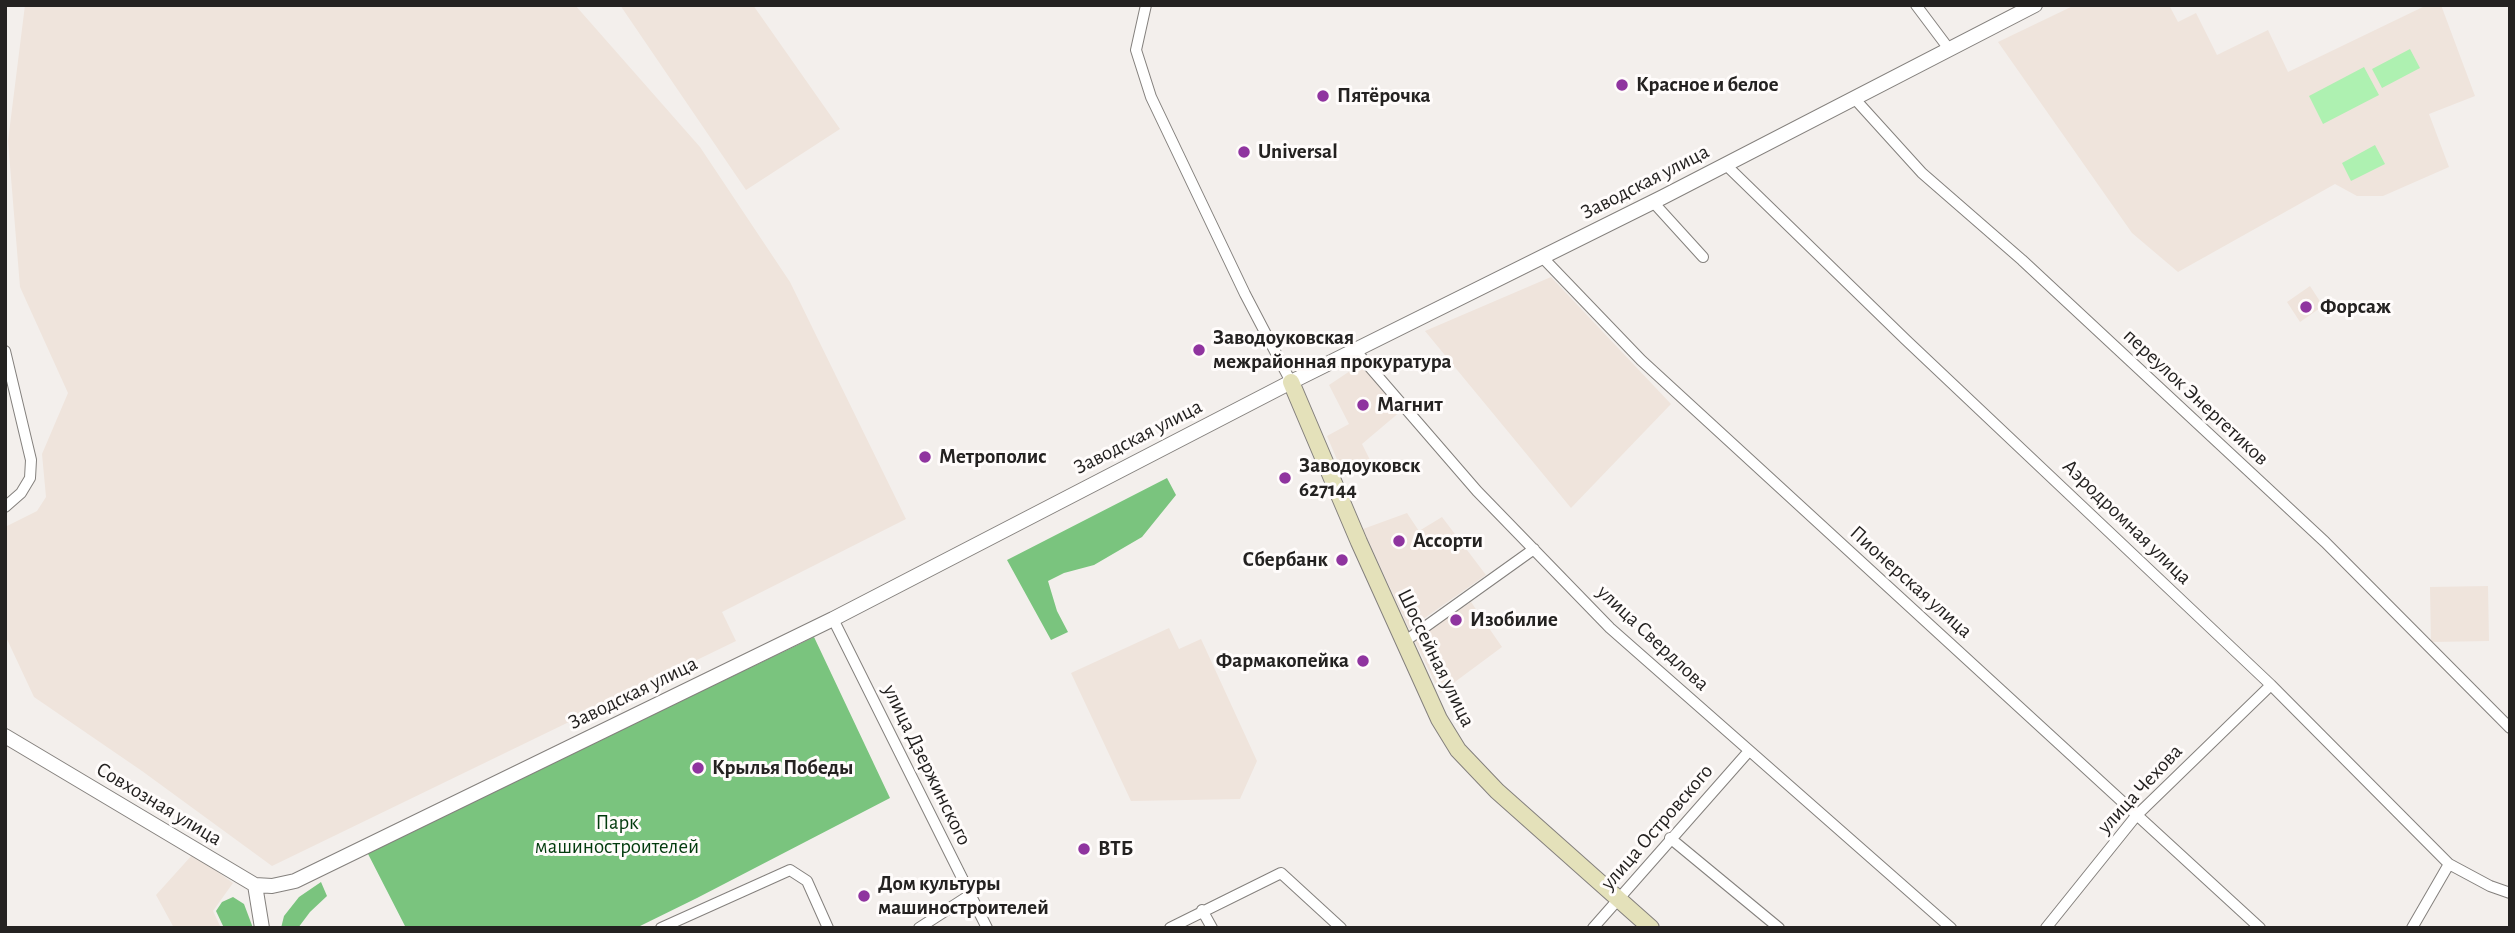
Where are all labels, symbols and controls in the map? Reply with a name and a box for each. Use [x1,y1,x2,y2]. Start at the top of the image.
place label: Красное и белое [1636,72,1779,98]
marker: Красное и белое [1614,77,1630,93]
place label: Пятёрочка [1337,83,1431,109]
marker: Пятёрочка [1315,88,1331,104]
place label: Universal [1258,139,1338,165]
street label: Заводская улица [1577,139,1713,225]
marker: Universal [1236,144,1252,160]
place label: Форсаж [2320,294,2391,320]
marker: Форсаж [2298,299,2314,315]
street label: переулок Энергетиков [2118,323,2274,471]
place label: Заводоуковская межрайонная прокуратура [1213,325,1452,375]
marker: Заводоуковская межрайонная прокуратура [1191,342,1207,358]
place label: Магнит [1377,392,1443,418]
street label: Заводская улица [1070,394,1206,480]
marker: Магнит [1355,397,1371,413]
place label: Метрополис [939,444,1047,470]
marker: Метрополис [917,449,933,465]
place label: Заводоуковск 627144 [1299,453,1420,503]
street label: Аэродромная улица [2057,454,2197,590]
marker: Заводоуковск 627144 [1277,470,1293,486]
street label: Пионерская улица [1844,520,1978,644]
place label: Ассорти [1413,528,1483,554]
marker: Ассорти [1391,533,1407,549]
place label: Сбербанк [1243,547,1328,573]
marker: Сбербанк [1334,552,1350,568]
street label: улица Свердлова [1592,580,1714,696]
street label: Шоссейная улица [1392,585,1480,731]
place label: Изобилие [1470,607,1558,633]
marker: Изобилие [1448,612,1464,628]
place label: Фармакопейка [1216,648,1349,674]
street label: Заводская улица [564,651,702,735]
marker: Фармакопейка [1355,653,1371,669]
street label: улица Дзержинского [877,681,977,849]
street label: улица Чехова [2092,739,2188,839]
place label: Крылья Победы [712,755,853,781]
street label: Совхозная улица [92,757,226,851]
street label: улица Островского [1595,759,1719,895]
marker: Крылья Победы [690,760,706,776]
park label: Парк машиностроителей [535,810,699,860]
place label: ВТБ [1098,836,1133,862]
marker: ВТБ [1076,841,1092,857]
place label: Дом культуры машиностроителей [878,871,1049,921]
marker: Дом культуры машиностроителей [856,888,872,904]

